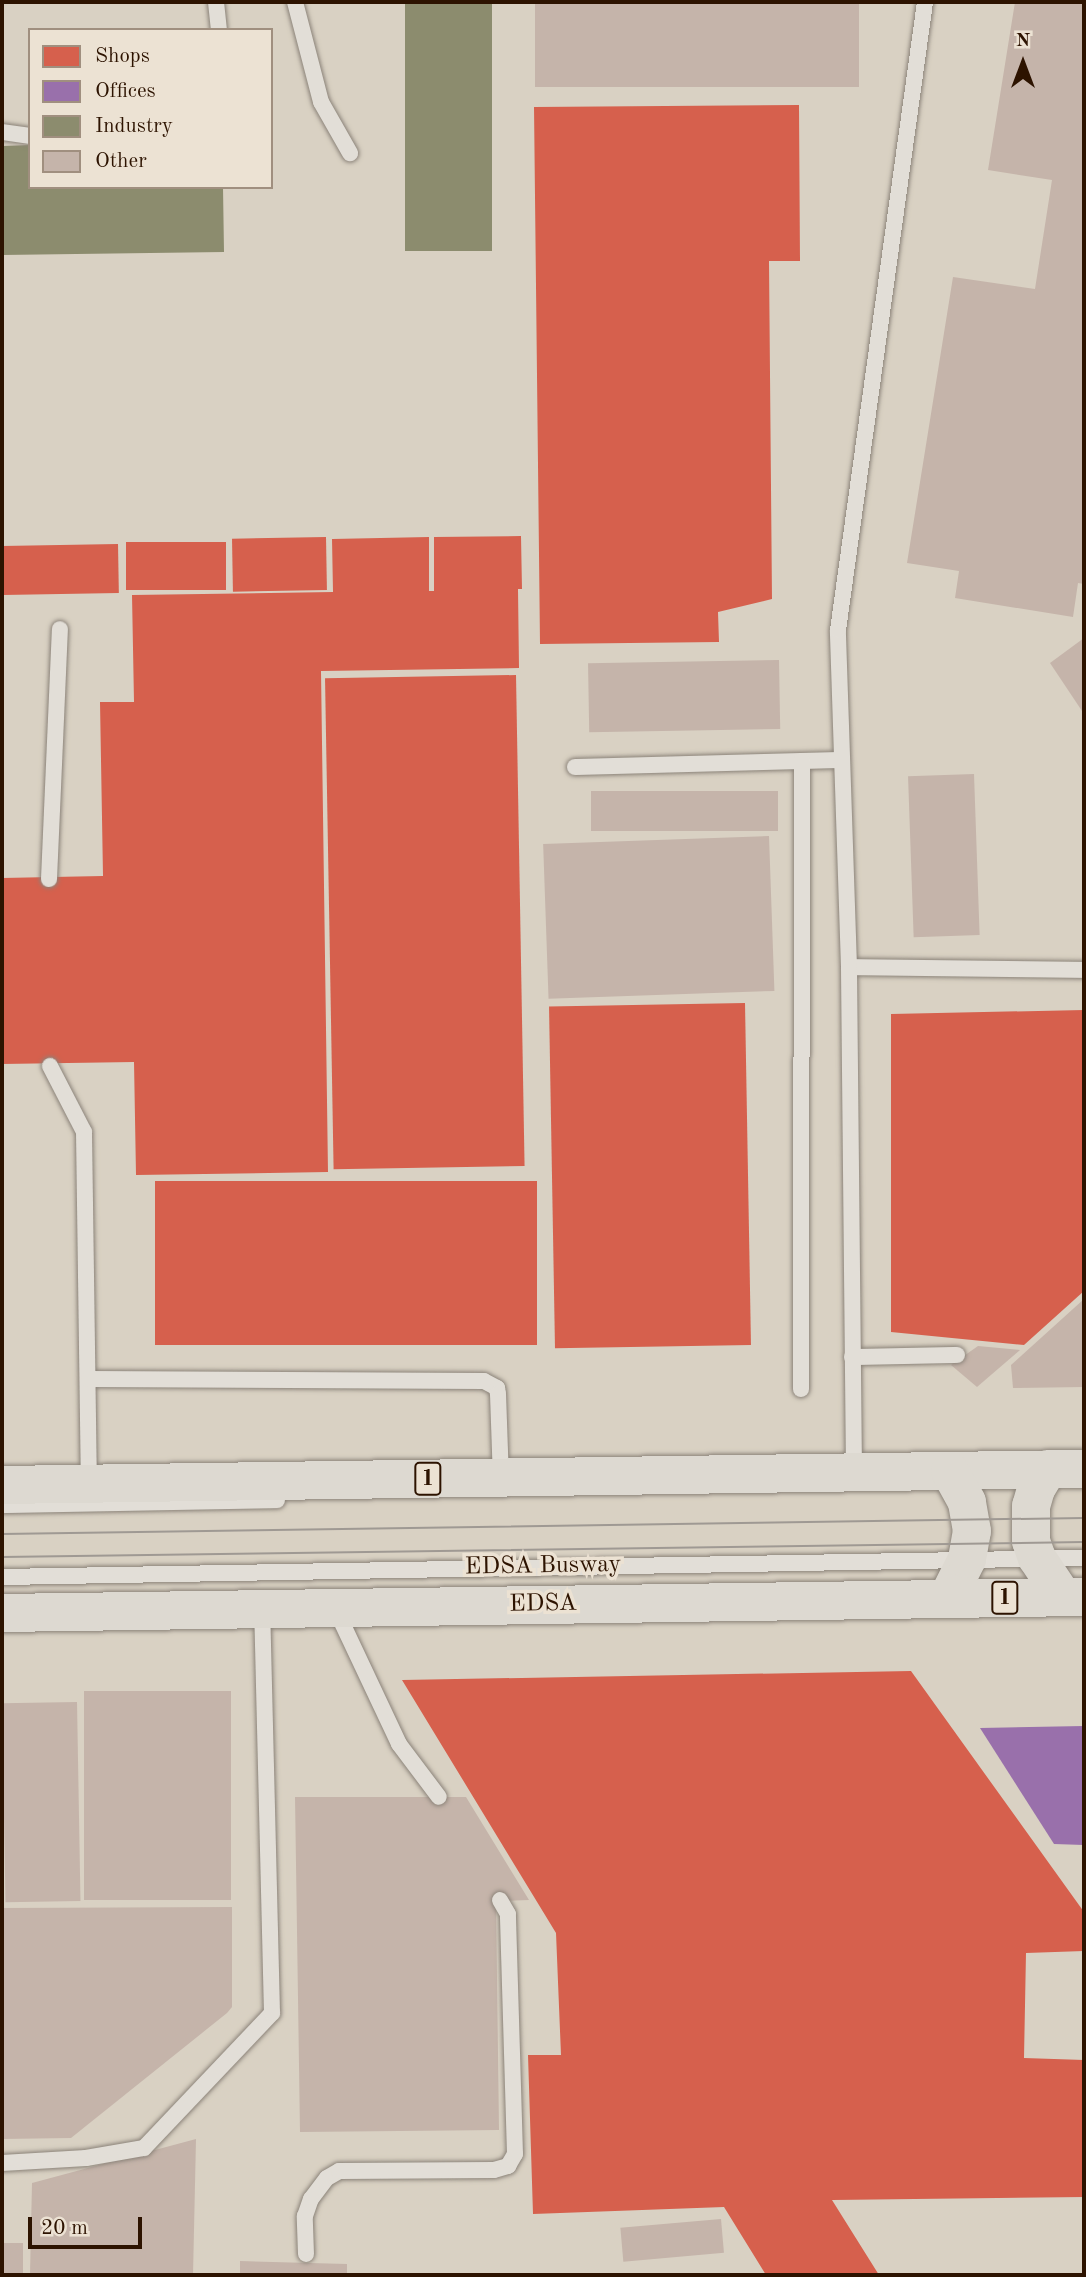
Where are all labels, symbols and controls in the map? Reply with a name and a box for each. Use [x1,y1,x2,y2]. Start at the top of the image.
legend [28,28,273,189]
north arrow [988,28,1058,98]
text: N [1016,32,1030,51]
text: Shops [95,46,150,67]
text: Offices [95,81,156,102]
text: Industry [95,116,173,137]
text: Other [95,151,147,172]
road number: 1 [414,1460,442,1498]
street label: EDSA Busway [465,1551,621,1583]
road number: 1 [991,1578,1019,1618]
street label: EDSA [509,1590,577,1620]
scale bar [32,2204,145,2248]
text: 20 m [41,2218,88,2239]

